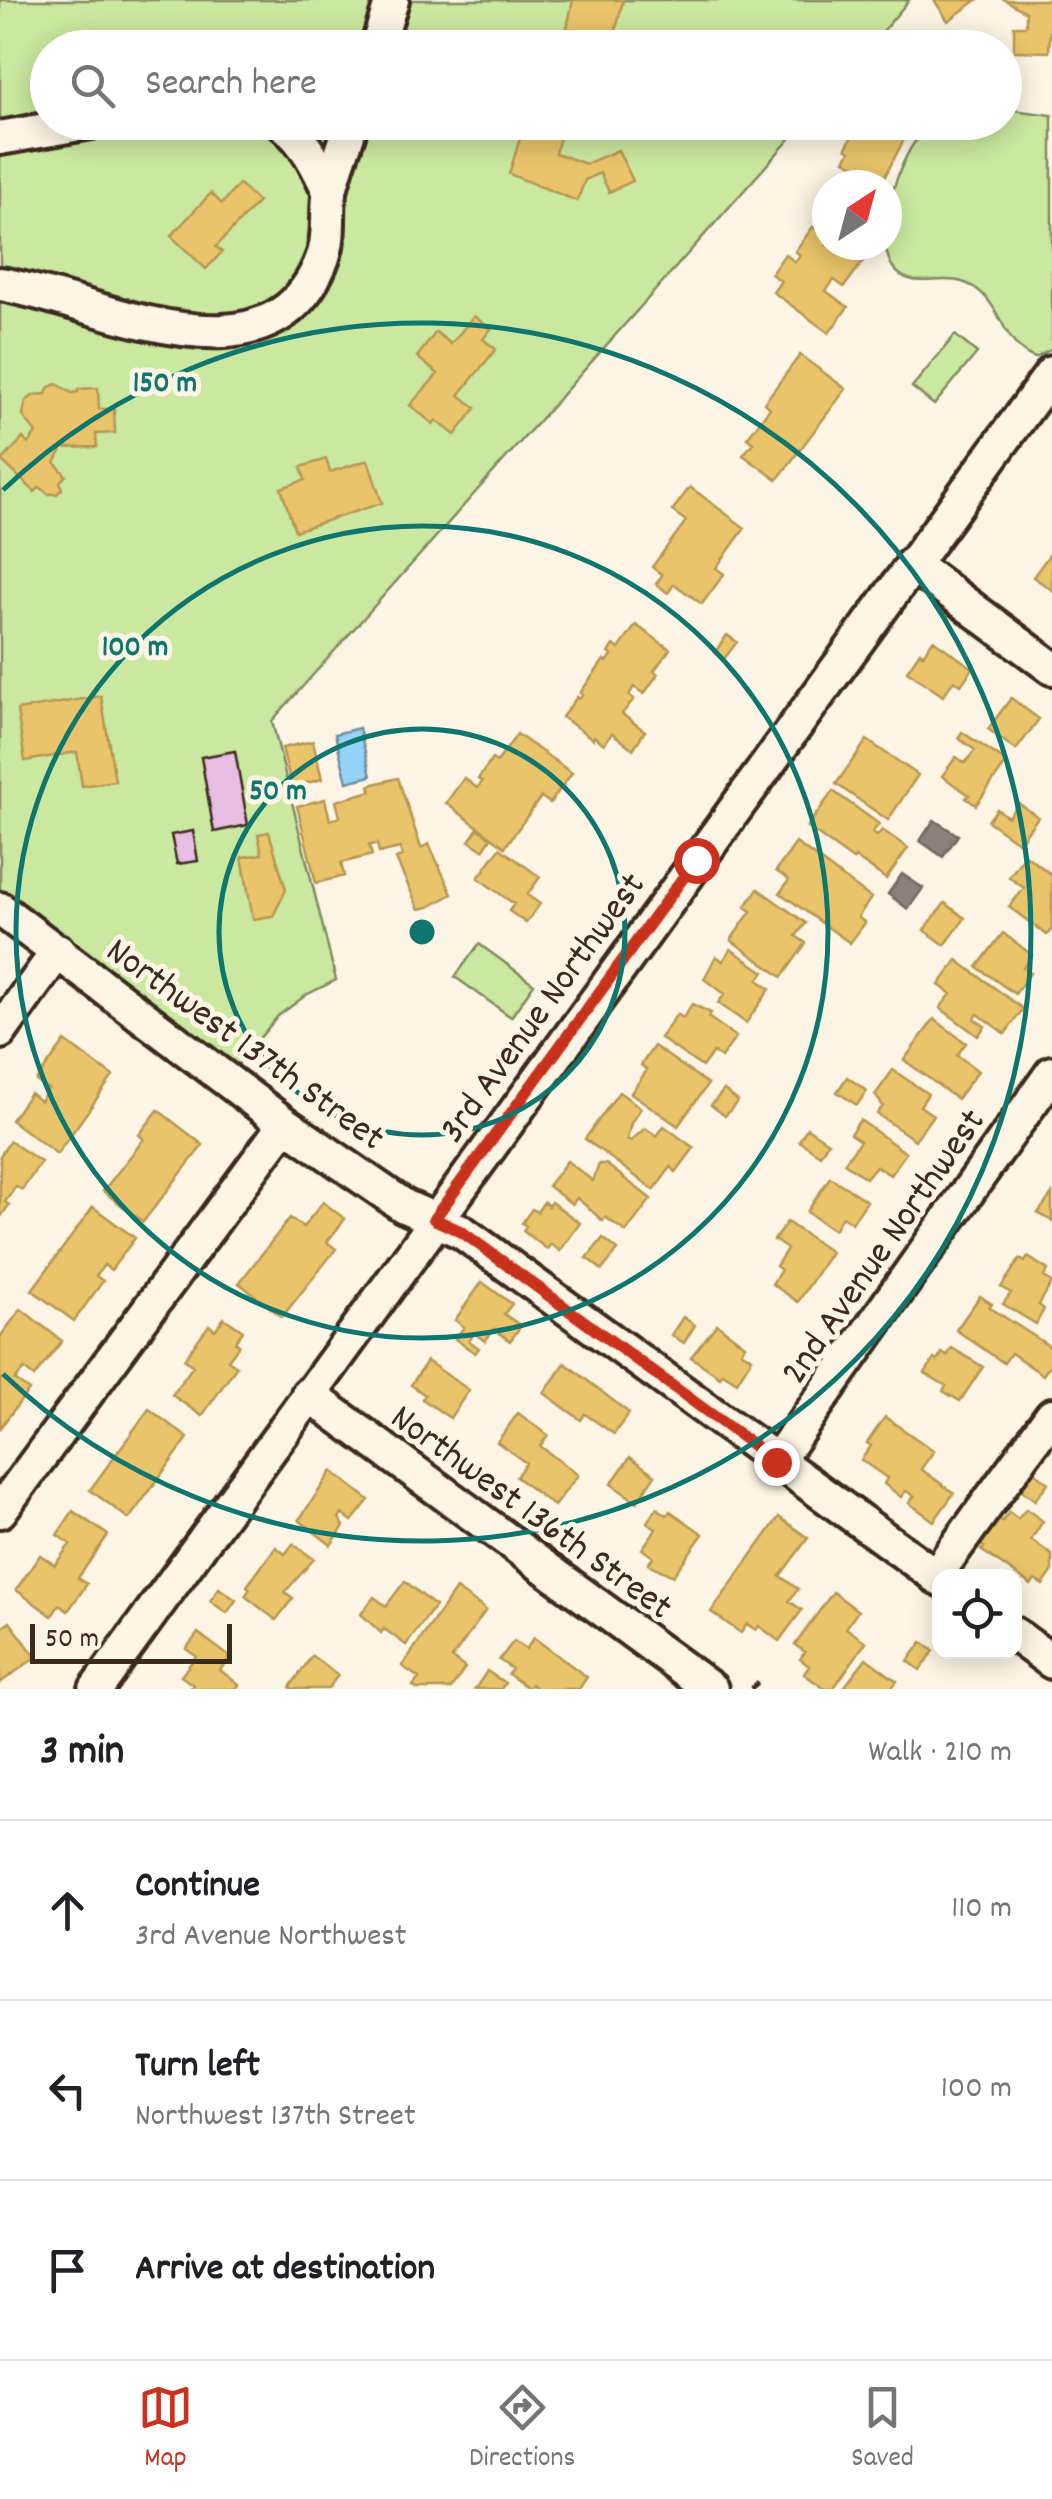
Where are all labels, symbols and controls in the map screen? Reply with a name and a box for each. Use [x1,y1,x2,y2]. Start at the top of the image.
search box [30,30,1022,140]
icon: search [65,58,120,113]
text: Search here [145,58,317,113]
north arrow [812,170,902,260]
text: 150 m [133,364,197,407]
text: 100 m [102,628,168,671]
text: 50 m [249,772,307,815]
route start [674,838,720,884]
street label: 3rd Avenue Northwest [427,863,662,1156]
centre of rings [404,914,440,950]
street label: Northwest 137th Street [93,926,395,1167]
street label: 2nd Avenue Northwest [770,1099,1001,1397]
street label: Northwest 136th Street [377,1393,682,1636]
route end [754,1440,800,1486]
map controls [932,1569,1022,1659]
button: locate [932,1569,1022,1659]
scale bar [30,1619,232,1664]
text: 50 m [45,1621,99,1661]
text: 3 min [40,1724,124,1784]
text: Walk · 210 m [868,1731,1012,1777]
text: Continue [135,1860,260,1915]
icon: ahead [40,1883,95,1938]
text: 110 m [951,1887,1012,1933]
text: 3rd Avenue Northwest [135,1915,407,1961]
text: Turn left [135,2040,260,2095]
icon: left [40,2063,95,2118]
text: 100 m [941,2067,1012,2113]
text: Northwest 137th Street [135,2095,416,2141]
icon: arrive [40,2243,95,2298]
text: Arrive at destination [135,2243,435,2298]
tab: Map [138,2380,193,2480]
tab: Directions [469,2380,575,2480]
tab: Saved [851,2380,914,2480]

